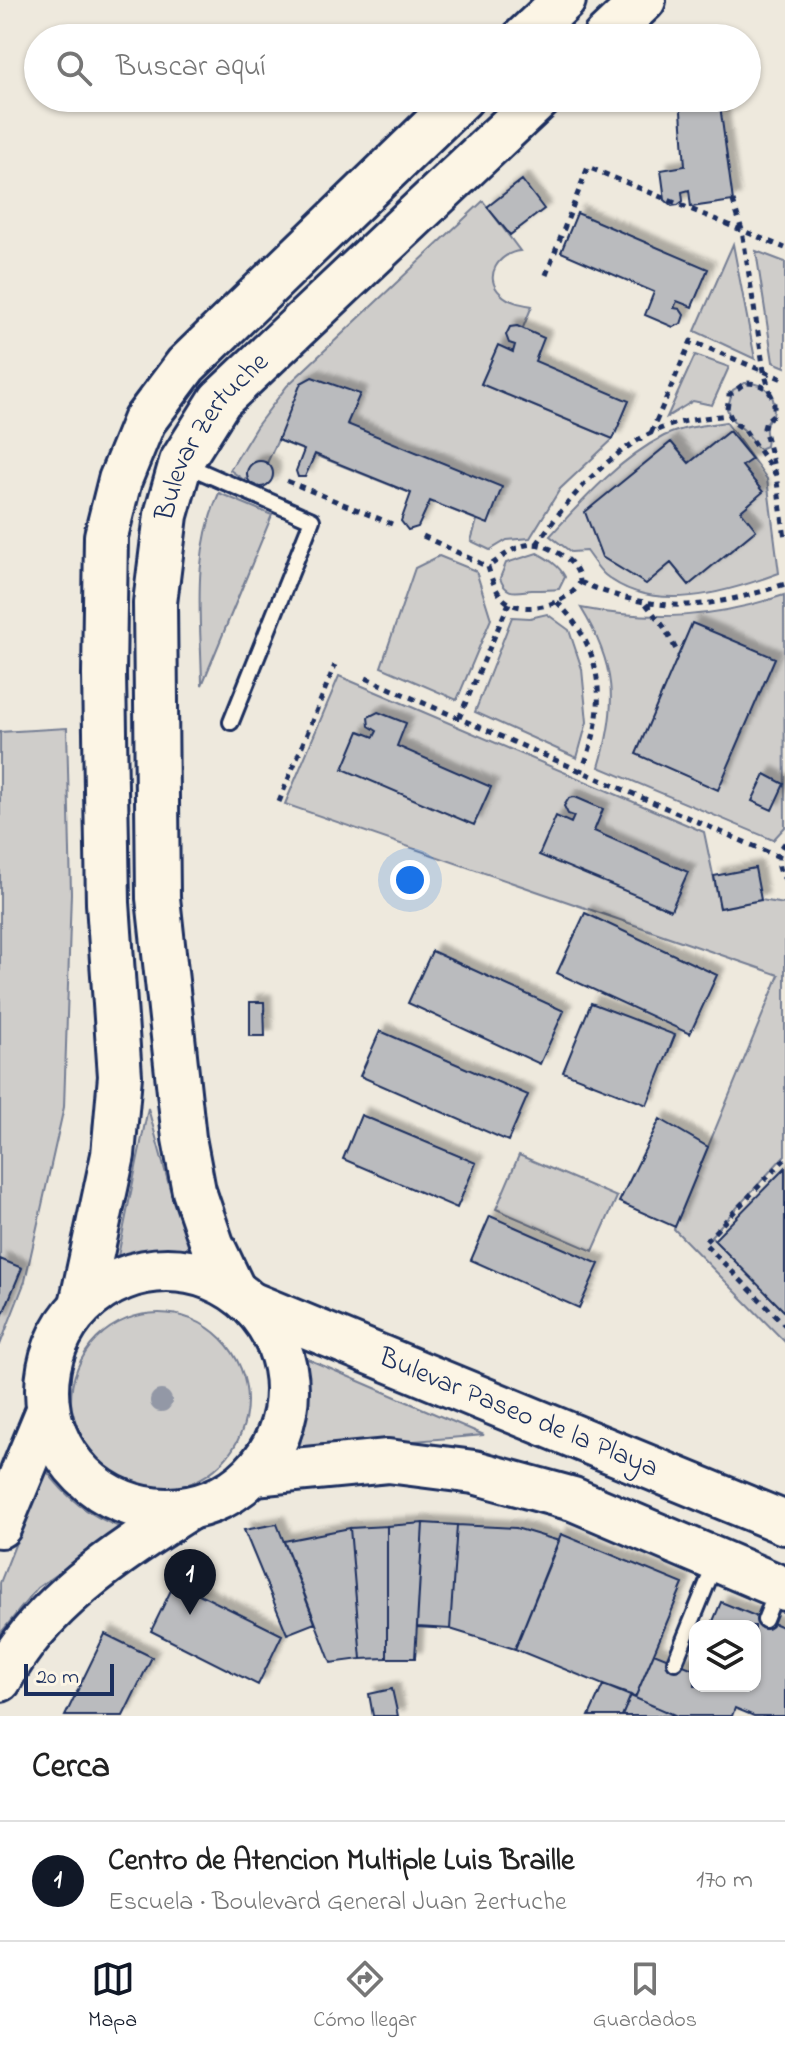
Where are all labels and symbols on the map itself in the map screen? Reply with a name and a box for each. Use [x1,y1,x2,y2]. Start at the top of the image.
street label: Bulevar Zertuche [145,343,279,526]
your location [390,860,430,900]
street label: Bulevar Paseo de la Playa [371,1337,664,1489]
pin: 1 [164,1549,216,1615]
scale bar [24,1660,114,1696]

